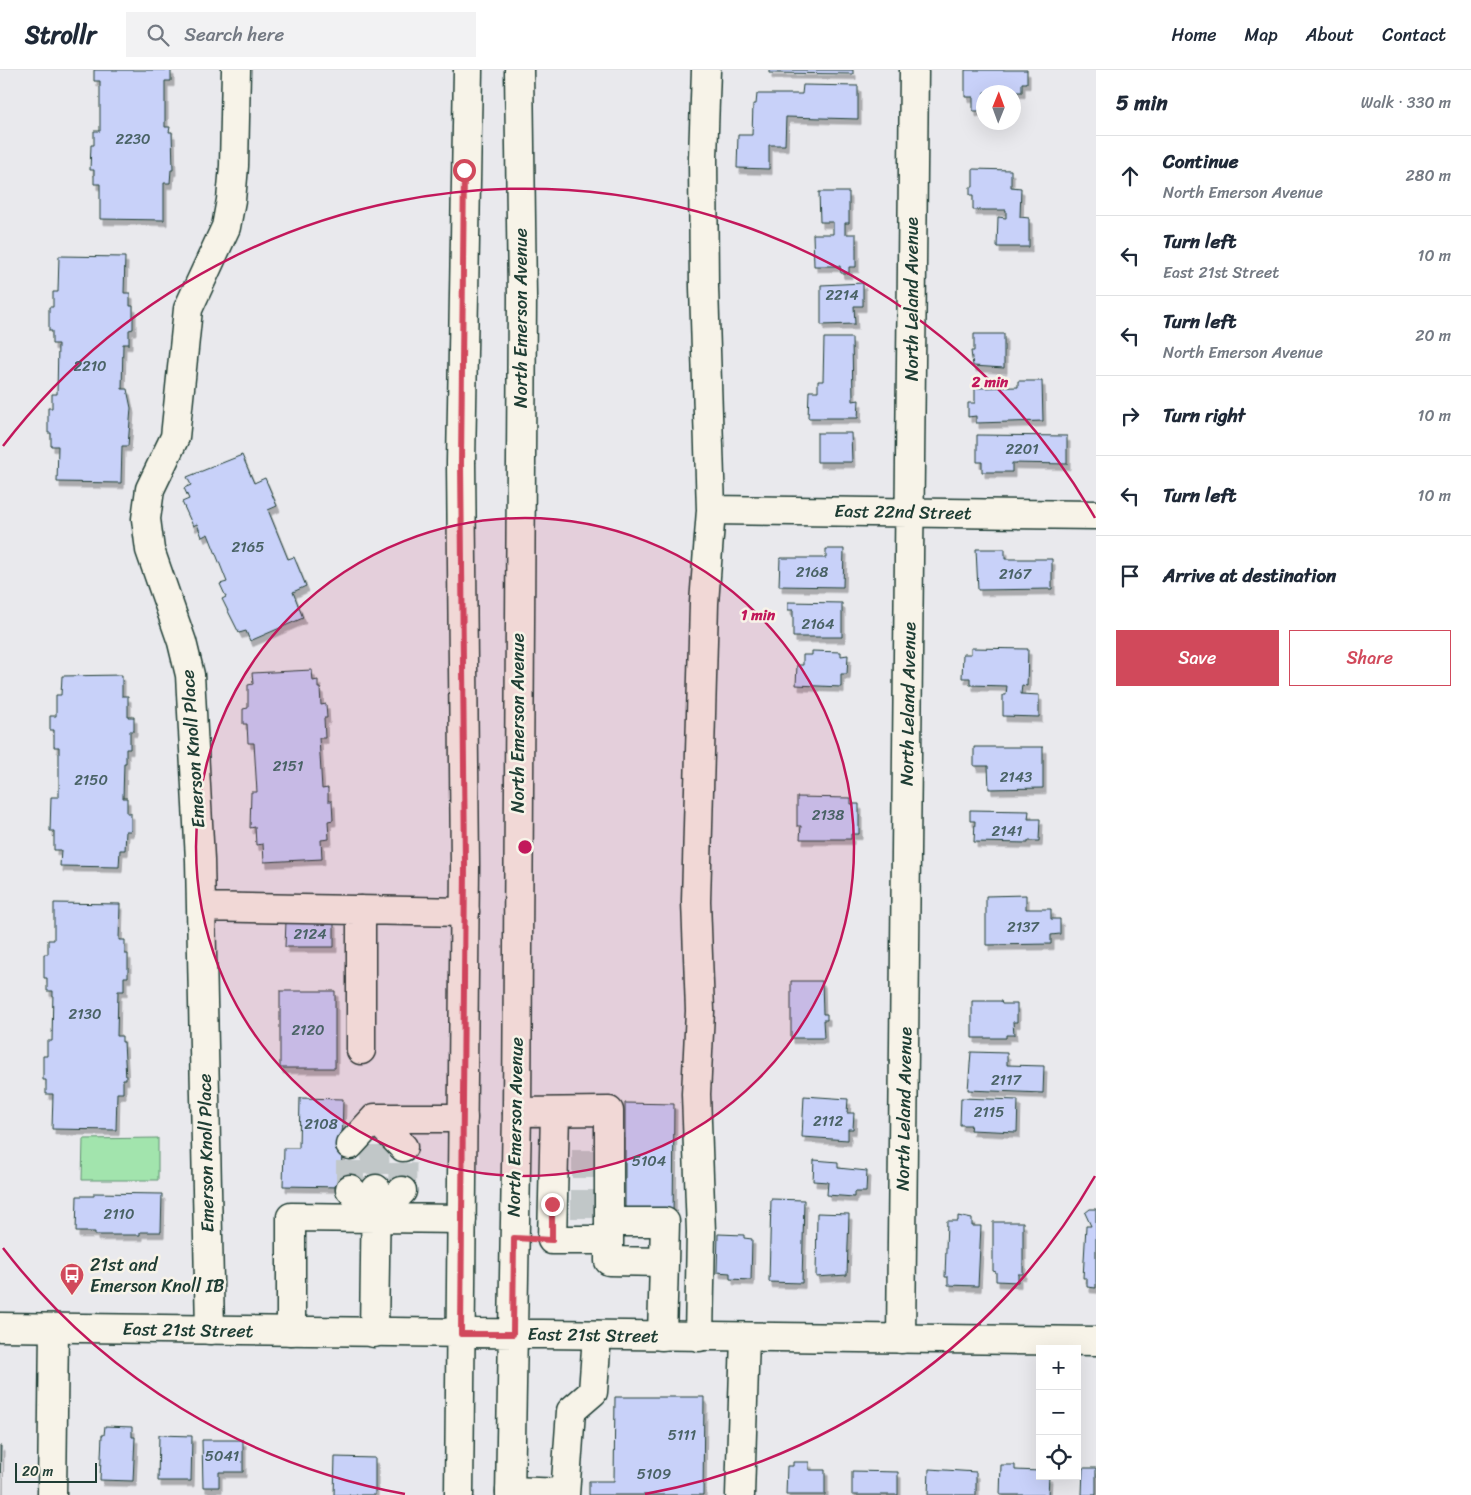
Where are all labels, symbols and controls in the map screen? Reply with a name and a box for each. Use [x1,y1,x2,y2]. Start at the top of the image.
search box [126,12,476,57]
text: Strollr [25,14,96,56]
text: Search here [184,18,284,51]
text: Home [1172,19,1217,51]
text: Map [1245,19,1278,51]
text: About [1306,19,1354,51]
text: Contact [1382,19,1446,51]
icon: search [144,21,172,49]
text: 5 min [1116,84,1168,122]
north arrow [976,85,1021,130]
text: Walk · 330 m [1361,88,1451,117]
house number: 2230 [115,126,151,152]
text: Continue [1163,145,1239,178]
route start [453,159,476,182]
text: 280 m [1406,161,1451,190]
icon: ahead [1116,162,1144,190]
text: North Emerson Avenue [1163,178,1323,207]
street label: North Leland Avenue [896,217,928,381]
text: Turn left [1163,225,1236,258]
street label: North Emerson Avenue [505,228,537,408]
text: 10 m [1418,241,1451,270]
icon: left [1116,242,1144,270]
text: East 21st Street [1163,258,1279,287]
house number: 2214 [825,282,859,308]
text: Turn left [1163,305,1236,338]
text: 20 m [1415,321,1451,350]
icon: left [1116,322,1144,350]
text: North Emerson Avenue [1163,338,1323,367]
house number: 2210 [73,353,107,379]
text: 2 min [971,369,1009,395]
text: Turn right [1163,399,1245,432]
text: 10 m [1418,401,1451,430]
icon: right [1116,402,1144,430]
house number: 2201 [1005,436,1039,462]
text: Turn left [1163,479,1236,512]
text: 10 m [1418,481,1451,510]
icon: left [1116,482,1144,510]
street label: East 22nd Street [834,495,972,529]
house number: 2165 [232,534,264,560]
house number: 2168 [796,559,828,585]
text: Arrive at destination [1163,559,1336,592]
house number: 2167 [999,561,1033,587]
icon: arrive [1116,562,1144,590]
text: 1 min [741,602,776,628]
house number: 2164 [802,611,835,637]
street label: North Leland Avenue [891,621,925,786]
button: Save [1116,630,1279,686]
button: Share [1289,630,1451,686]
street label: North Emerson Avenue [502,633,534,813]
street label: Emerson Knoll Place [171,669,215,829]
house number: 2151 [273,753,303,779]
house number: 2143 [1000,764,1032,790]
house number: 2150 [74,767,108,793]
house number: 2138 [812,802,844,828]
house number: 2141 [992,818,1022,844]
centre of rings [516,838,534,856]
house number: 2137 [1007,914,1040,940]
house number: 2124 [293,921,327,947]
house number: 2130 [69,1001,101,1027]
house number: 2120 [291,1017,325,1043]
street label: North Leland Avenue [887,1026,921,1191]
street label: North Emerson Avenue [497,1037,533,1217]
house number: 2117 [991,1067,1022,1093]
street label: Emerson Knoll Place [189,1073,223,1233]
house number: 2115 [974,1099,1004,1125]
house number: 2112 [813,1108,843,1134]
house number: 2108 [304,1111,338,1137]
house number: 5104 [632,1148,666,1174]
route end [541,1193,564,1216]
house number: 2110 [103,1201,135,1227]
place label: 21st and Emerson Knoll IB [90,1249,224,1302]
bus stop icon: 21st and Emerson Knoll IB [59,1262,85,1296]
street label: East 21st Street [122,1313,254,1347]
street label: East 21st Street [527,1318,659,1352]
map controls [1036,1345,1081,1480]
button: + [1036,1345,1081,1390]
button: − [1036,1390,1081,1435]
house number: 5111 [668,1422,696,1448]
button: locate [1036,1435,1081,1480]
house number: 5041 [205,1443,239,1469]
text: 20 m [22,1459,53,1484]
scale bar [15,1460,98,1483]
house number: 5109 [637,1461,671,1487]

